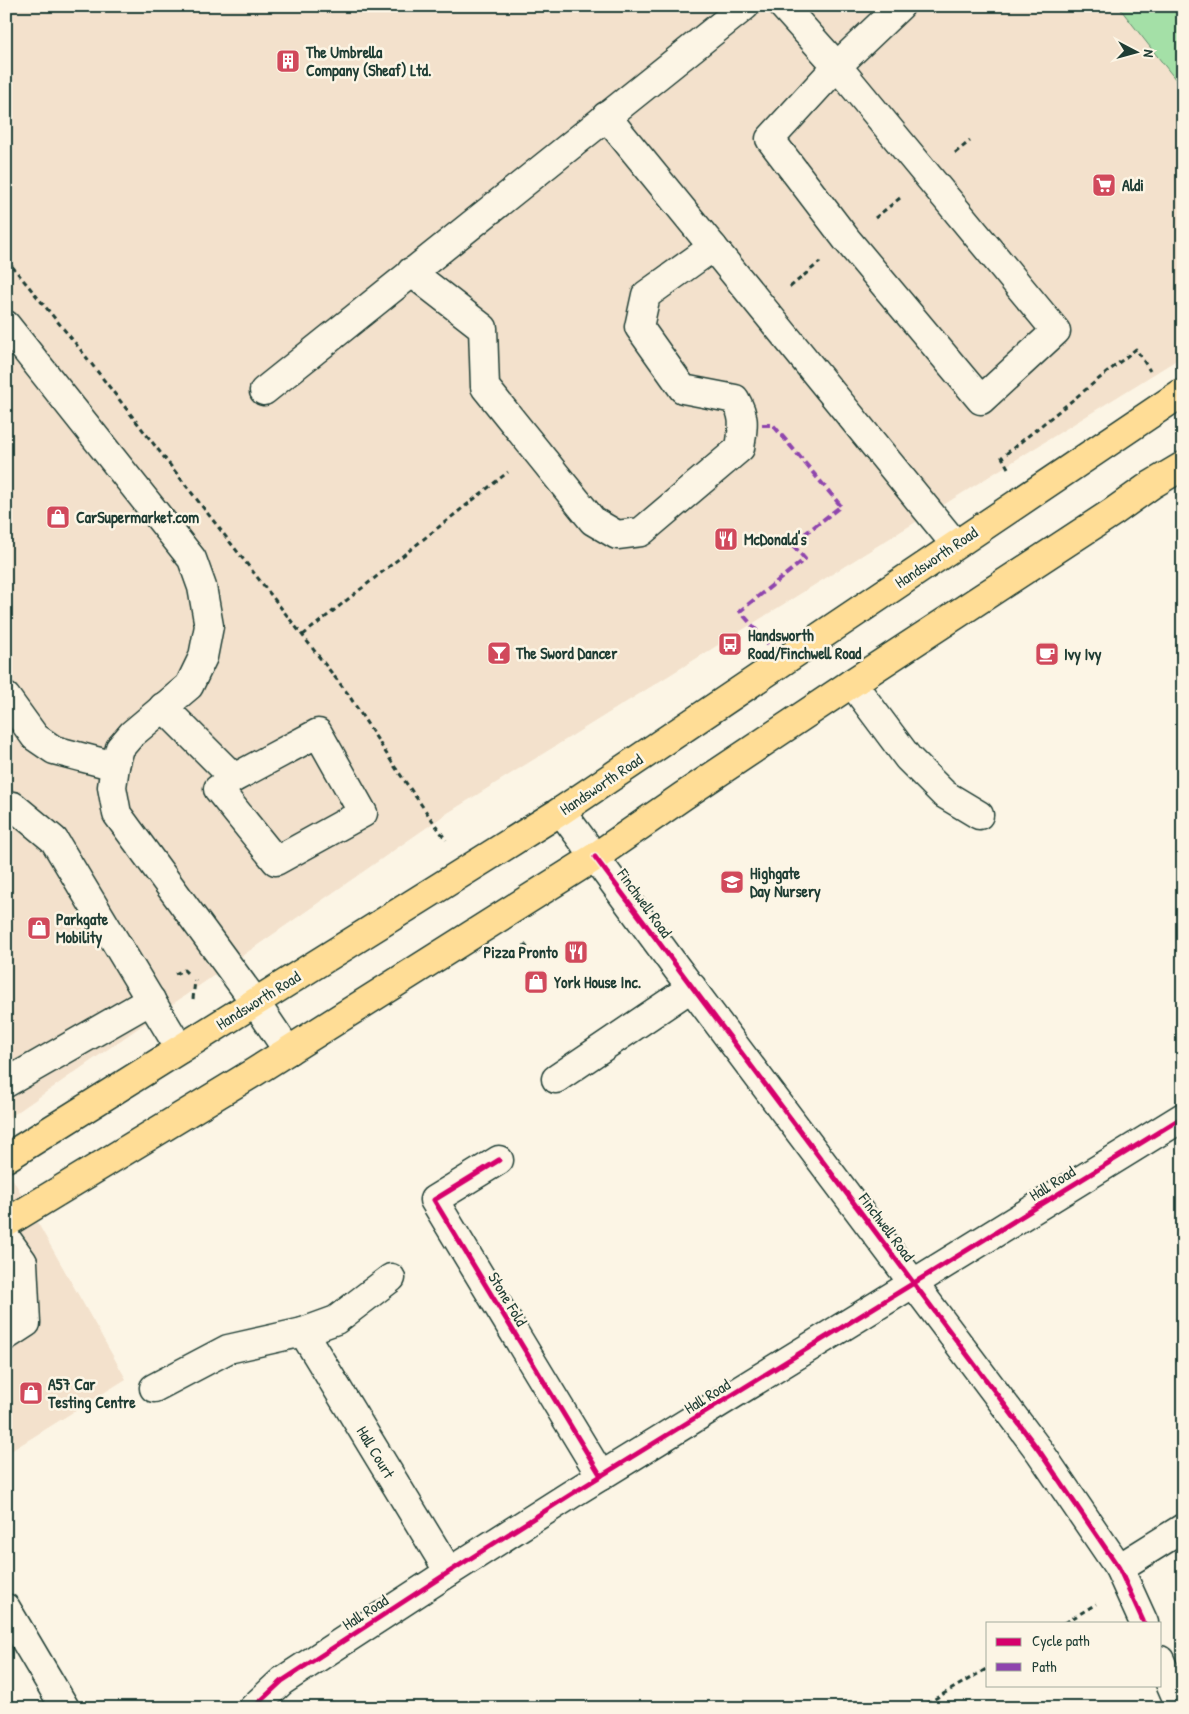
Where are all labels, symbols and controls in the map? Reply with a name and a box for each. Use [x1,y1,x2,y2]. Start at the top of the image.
north arrow [1112,28,1162,78]
place label: The Umbrella Company (Sheaf) Ltd. [305,41,431,82]
building icon: The Umbrella Company (Sheaf) Ltd. [275,48,301,74]
text: N [1140,49,1159,59]
supermarket icon: Aldi [1091,172,1117,198]
place label: Aldi [1122,174,1144,196]
shop icon: CarSupermarket.com [45,504,71,530]
place label: CarSupermarket.com [76,506,199,529]
street label: Handsworth Road [890,521,982,593]
restaurant icon: McDonald's [713,526,739,552]
place label: McDonald's [744,528,807,550]
place label: Handsworth Road/Finchwell Road [748,624,862,664]
bus stop icon: Handsworth Road/Finchwell Road [717,631,743,657]
bar icon: The Sword Dancer [486,640,512,666]
cafe icon: Ivy Ivy [1034,641,1060,667]
place label: The Sword Dancer [515,642,618,664]
place label: Ivy Ivy [1064,643,1102,666]
street label: Handsworth Road [555,748,647,820]
place label: Highgate Day Nursery [750,862,821,903]
street label: Finchwell Road [612,863,678,942]
school or university icon: Highgate Day Nursery [719,869,745,895]
place label: Parkgate Mobility [56,908,109,949]
shop icon: Parkgate Mobility [26,915,52,941]
restaurant icon: Pizza Pronto [563,939,589,965]
place label: Pizza Pronto [484,941,559,963]
street label: Handsworth Road [212,965,304,1035]
shop icon: York House Inc. [523,969,549,995]
place label: York House Inc. [554,971,641,993]
street label: Hall Road [1025,1160,1079,1206]
street label: Finchwell Road [853,1188,920,1266]
street label: Stone Fold [483,1268,533,1330]
place label: A57 Car Testing Centre [47,1373,136,1414]
street label: Hall Road [680,1373,734,1419]
shop icon: A57 Car Testing Centre [18,1380,44,1406]
street label: Hall Court [352,1422,401,1483]
street label: Hall Road [338,1589,392,1635]
legend [986,1622,1162,1686]
text: Cycle path [1032,1630,1090,1651]
text: Path [1032,1656,1057,1677]

